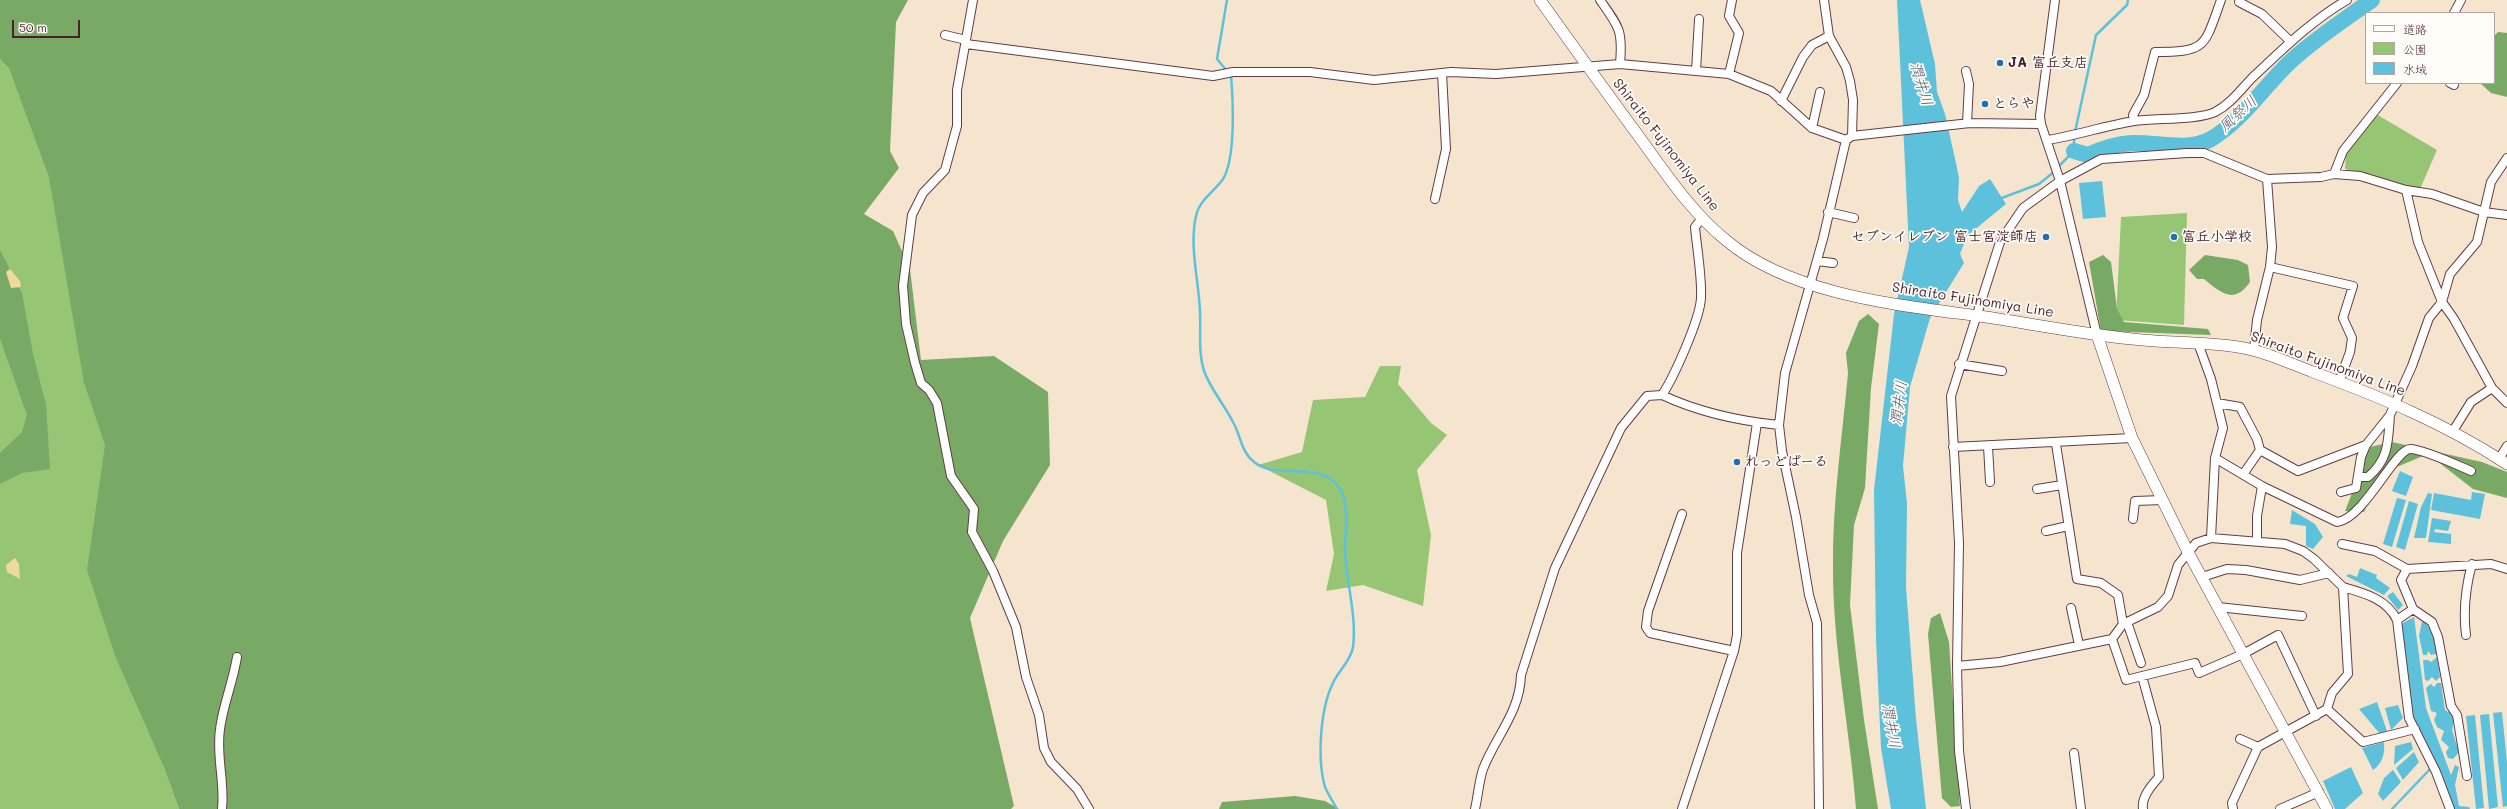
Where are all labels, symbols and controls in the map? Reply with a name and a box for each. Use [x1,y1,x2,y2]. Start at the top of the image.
scale bar [14,12,82,38]
legend [2365,12,2495,84]
text: 50 m [19,19,47,35]
text: 道路 [2403,21,2427,37]
text: 公園 [2403,41,2427,57]
place label: JA 富丘支店 [2008,55,2088,71]
marker: JA 富丘支店 [1995,58,2005,68]
water label: 潤井川 [1906,60,1936,108]
text: 水域 [2403,61,2427,77]
street label: Shiraito Fujinomiya Line [1609,75,1723,215]
water label: 風祭川 [2215,92,2261,136]
place label: とらや [1993,96,2035,112]
marker: とらや [1980,99,1990,109]
place label: セブンイレブン 富士宮淀師店 [1851,229,2038,245]
place label: 富丘小学校 [2182,229,2252,245]
marker: セブンイレブン 富士宮淀師店 [2041,232,2051,242]
marker: 富丘小学校 [2169,232,2179,242]
street label: Shiraito Fujinomiya Line [1891,279,2055,321]
street label: Shiraito Fujinomiya Line [2248,328,2408,400]
water label: 潤井川 [1887,379,1911,427]
place label: れっどぱーる [1745,454,1828,470]
marker: れっどぱーる [1732,457,1742,467]
water label: 潤井川 [1878,702,1904,750]

